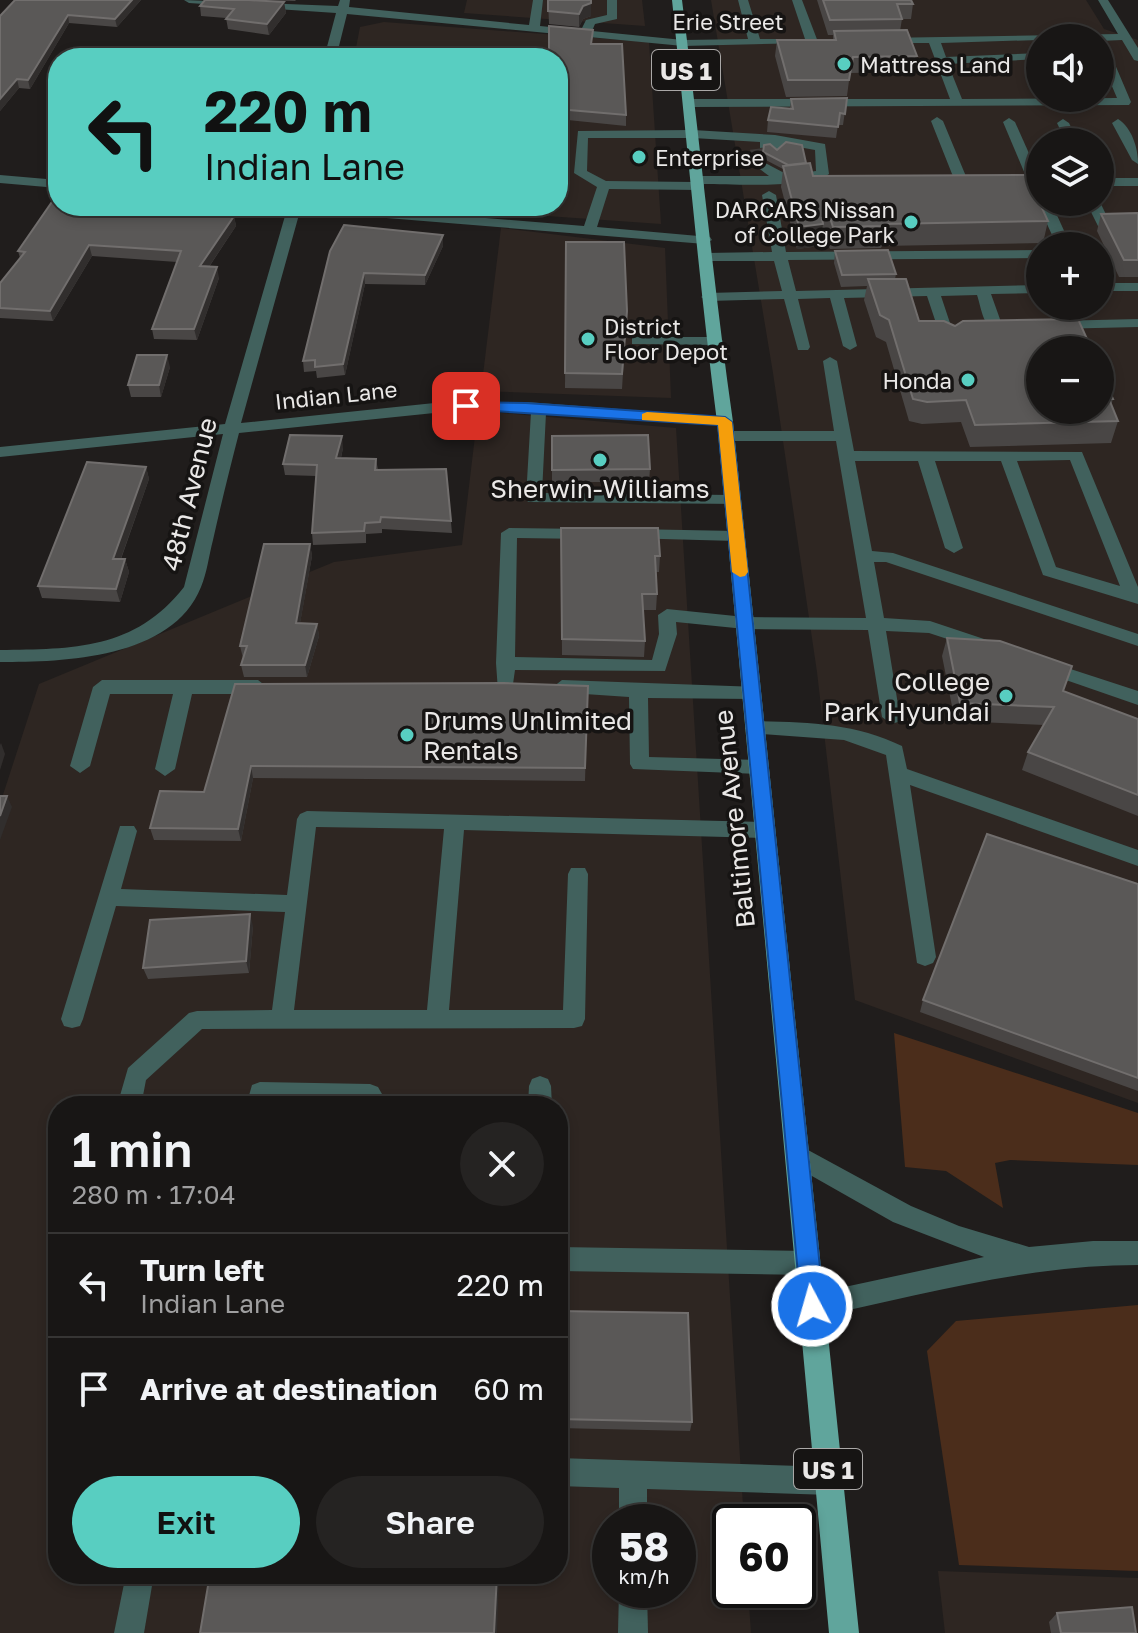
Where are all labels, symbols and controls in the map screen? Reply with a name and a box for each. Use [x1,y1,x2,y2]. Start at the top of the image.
street label: Erie Street [672,8,784,35]
map controls [1026,24,1114,424]
button: sound [1026,24,1114,112]
road number: US 1 [652,50,720,90]
place label: Mattress Land [860,51,1011,78]
marker: Mattress Land [835,55,853,73]
text: 220 m [204,77,372,144]
icon: left [72,80,176,184]
button: layers [1026,128,1114,216]
place label: Enterprise [655,144,764,171]
text: Indian Lane [204,145,405,188]
marker: Enterprise [630,148,648,166]
place label: DARCARS Nissan of College Park [715,196,895,248]
marker: DARCARS Nissan of College Park [902,213,920,231]
button: + [1026,232,1114,320]
place label: District Floor Depot [604,313,728,365]
marker: District Floor Depot [579,330,597,348]
button: − [1026,336,1114,424]
place label: Honda [883,367,952,394]
marker: Honda [959,371,977,389]
pin [432,372,500,440]
street label: Indian Lane [274,375,398,415]
icon: arrive [444,384,488,428]
street label: 48th Avenue [155,414,223,574]
marker: Sherwin-Williams [591,451,609,469]
place label: Sherwin-Williams [490,473,710,504]
place label: College Park Hyundai [824,666,990,727]
marker: College Park Hyundai [997,687,1015,705]
place label: Drums Unlimited Rentals [423,705,632,766]
street label: Baltimore Avenue [707,708,761,930]
marker: Drums Unlimited Rentals [398,726,416,744]
text: 1 min [72,1120,192,1178]
button: close [460,1122,544,1206]
text: 280 m · 17:04 [72,1179,236,1210]
text: Turn left [140,1252,265,1288]
icon: left [72,1263,116,1307]
position arrow [770,1264,854,1348]
text: 220 m [457,1267,544,1303]
text: Indian Lane [140,1288,285,1319]
icon: arrive [72,1367,116,1411]
text: Arrive at destination [140,1371,437,1407]
text: 60 m [473,1371,544,1407]
road number: US 1 [794,1449,862,1489]
button: Exit [72,1476,300,1568]
button: Share [316,1476,544,1568]
speed limit sign: 60 [712,1504,816,1608]
text: 58 [619,1522,669,1570]
text: km/h [619,1564,669,1588]

